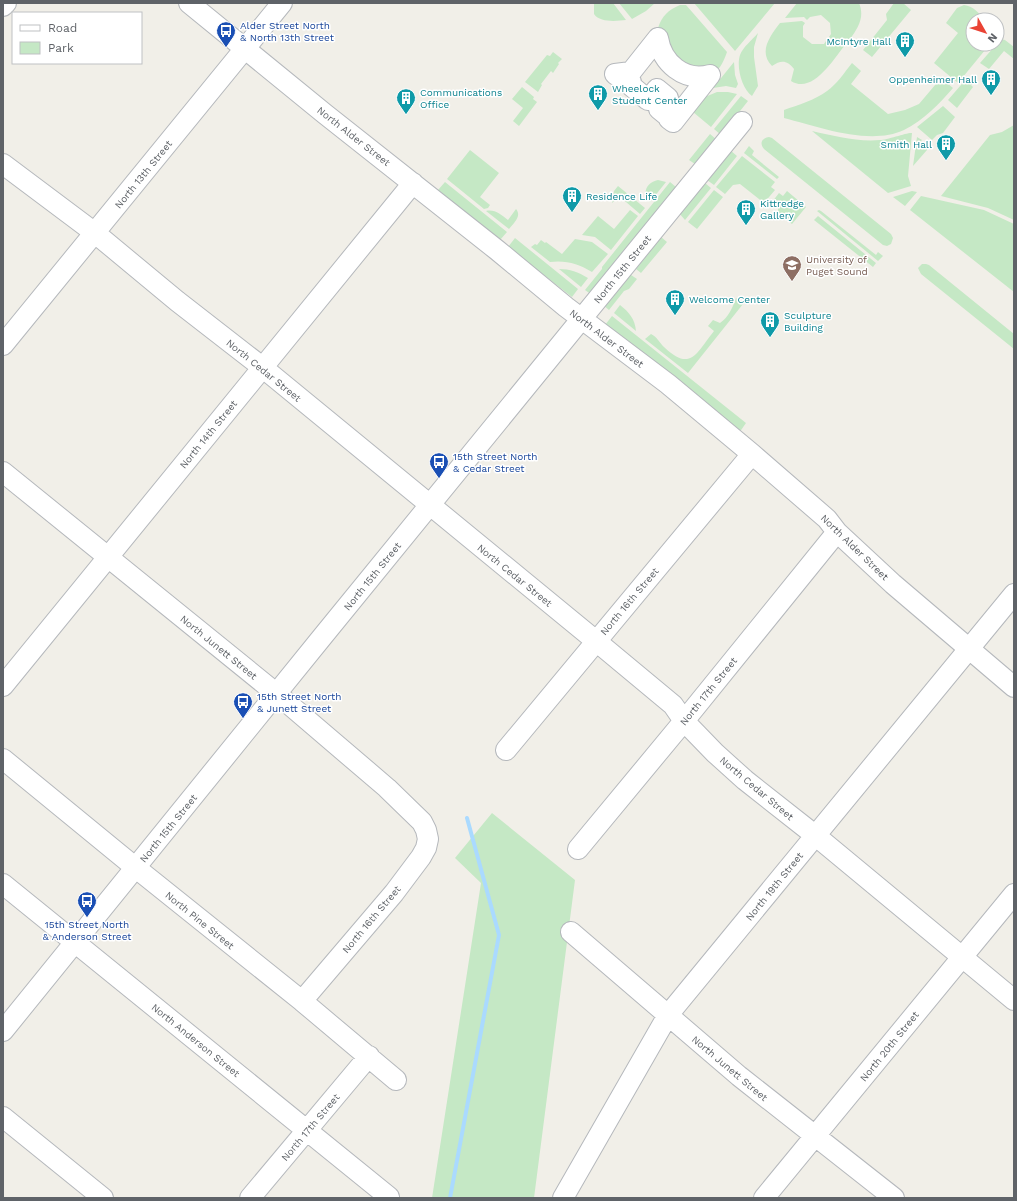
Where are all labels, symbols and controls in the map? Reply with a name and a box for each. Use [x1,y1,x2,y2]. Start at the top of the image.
legend [12,12,142,64]
north arrow [965,12,1005,52]
bus stop icon: Alder Street North & North 13th Street [215,20,237,48]
place label: Alder Street North & North 13th Street [240,20,335,43]
text: Road [48,21,77,35]
building icon: McIntyre Hall [894,30,916,58]
text: N [985,31,1000,45]
place label: McIntyre Hall [826,36,891,47]
text: Park [48,41,74,55]
building icon: Oppenheimer Hall [980,68,1002,96]
place label: Oppenheimer Hall [889,74,977,85]
building icon: Wheelock Student Center [587,83,609,111]
place label: Wheelock Student Center [612,83,687,106]
building icon: Communications Office [395,87,417,115]
place label: Communications Office [420,87,502,110]
street label: North Alder Street [315,105,393,169]
building icon: Smith Hall [935,133,957,161]
street label: North 13th Street [113,137,175,211]
place label: Smith Hall [881,139,932,150]
building icon: Residence Life [561,185,583,213]
place label: Residence Life [586,191,658,202]
building icon: Kittredge Gallery [735,198,757,226]
place label: Kittredge Gallery [760,198,804,221]
street label: North 15th Street [592,232,654,306]
school or university icon: University of Puget Sound [781,254,803,282]
place label: University of Puget Sound [806,254,868,277]
building icon: Welcome Center [664,288,686,316]
place label: Welcome Center [689,294,770,305]
street label: North Alder Street [568,307,646,370]
building icon: Sculpture Building [759,310,781,338]
place label: Sculpture Building [784,310,832,333]
street label: North Cedar Street [224,337,304,404]
street label: North 14th Street [178,397,240,471]
bus stop icon: 15th Street North & Cedar Street [428,451,450,479]
place label: 15th Street North & Cedar Street [453,451,537,474]
street label: North Alder Street [819,512,891,583]
street label: North 15th Street [342,539,404,613]
street label: North Cedar Street [475,542,555,609]
street label: North 16th Street [598,565,661,637]
street label: North Junett Street [178,613,260,682]
street label: North 17th Street [678,655,740,727]
bus stop icon: 15th Street North & Junett Street [232,691,254,719]
place label: 15th Street North & Junett Street [257,691,341,714]
street label: North Cedar Street [718,754,796,823]
street label: North 15th Street [138,791,200,865]
street label: North 19th Street [743,849,806,923]
street label: North 16th Street [340,883,403,955]
street label: North Pine Street [163,889,237,952]
bus stop icon: 15th Street North & Anderson Street [76,890,98,918]
place label: 15th Street North & Anderson Street [43,919,132,942]
street label: North Anderson Street [149,1001,243,1080]
street label: North 20th Street [858,1009,921,1083]
street label: North Junett Street [690,1034,770,1104]
street label: North 17th Street [279,1091,342,1163]

